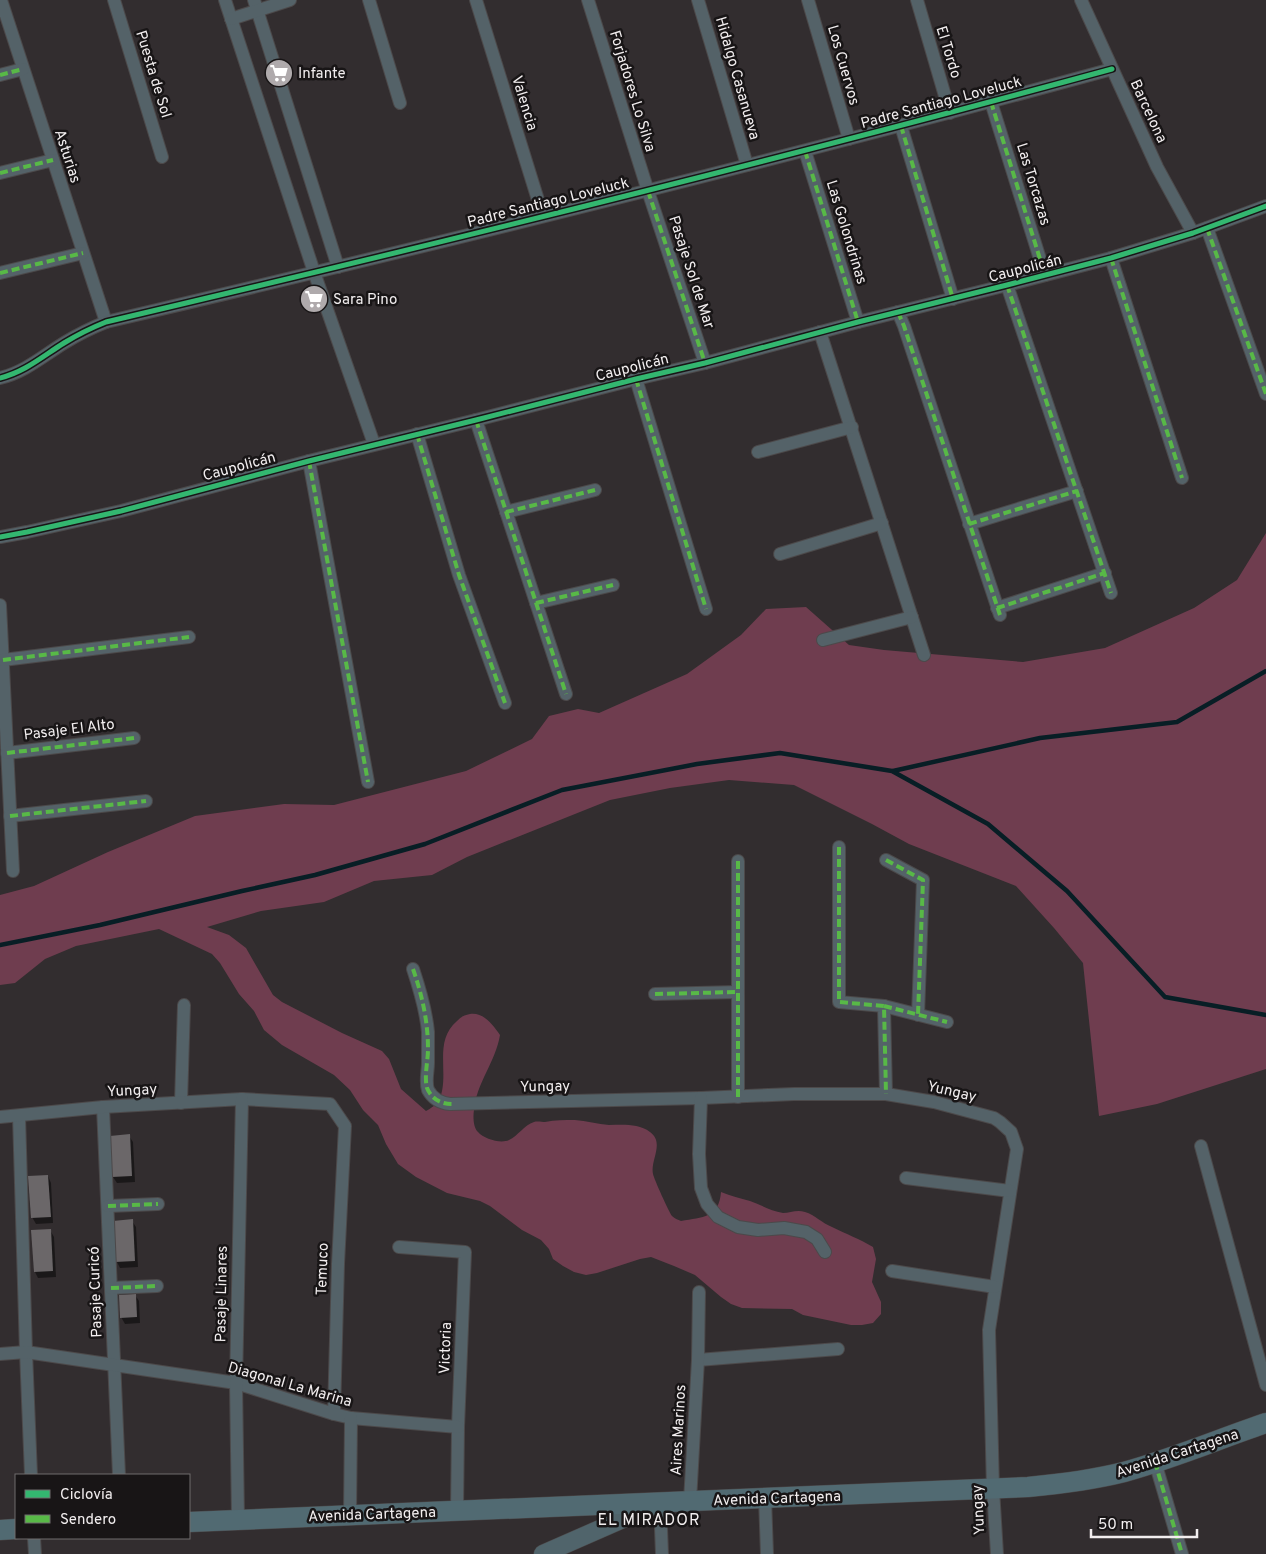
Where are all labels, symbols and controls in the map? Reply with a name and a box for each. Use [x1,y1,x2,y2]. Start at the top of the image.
street label: Hidalgo Casanueva [710,15,763,142]
street label: Los Cuervos [822,23,863,108]
street label: El Tordo [931,24,965,81]
street label: Puesta de Sol [130,28,175,120]
street label: Forjadores Lo Silva [604,28,659,155]
supermarket icon: Infante [264,58,294,88]
place label: Infante [298,65,346,84]
street label: Padre Santiago Loveluck [859,73,1024,134]
street label: Valencia [506,74,541,133]
street label: Barcelona [1125,77,1171,146]
street label: Asturias [49,127,84,186]
street label: Las Torcazas [1011,141,1054,228]
street label: Padre Santiago Loveluck [466,174,631,233]
street label: Las Golondrinas [821,178,870,287]
street label: Pasaje Sol de Mar [663,214,718,332]
street label: Caupolicán [987,251,1064,288]
supermarket icon: Sara Pino [299,284,329,314]
place label: Sara Pino [333,291,397,310]
street label: Caupolicán [594,350,671,387]
street label: Caupolicán [201,449,278,486]
street label: Pasaje El Alto [23,715,116,745]
street label: Yungay [520,1078,570,1097]
street label: Yungay [925,1078,978,1107]
street label: Yungay [107,1081,158,1102]
street label: Temuco [313,1242,334,1296]
street label: Pasaje Linares [212,1245,233,1343]
street label: Pasaje Curicó [85,1246,108,1338]
street label: Victoria [436,1322,457,1374]
street label: Diagonal La Marina [225,1359,354,1412]
street label: Aires Marinos [668,1384,691,1476]
street label: Avenida Cartagena [1114,1426,1241,1483]
legend [15,1474,190,1539]
street label: Yungay [969,1484,990,1535]
text: Ciclovía [60,1486,113,1505]
street label: Avenida Cartagena [713,1488,841,1511]
street label: Avenida Cartagena [308,1504,436,1527]
scale bar [1091,1506,1197,1538]
text: Sendero [60,1511,116,1530]
district label: EL MIRADOR [597,1511,701,1531]
text: 50 m [1098,1516,1133,1535]

